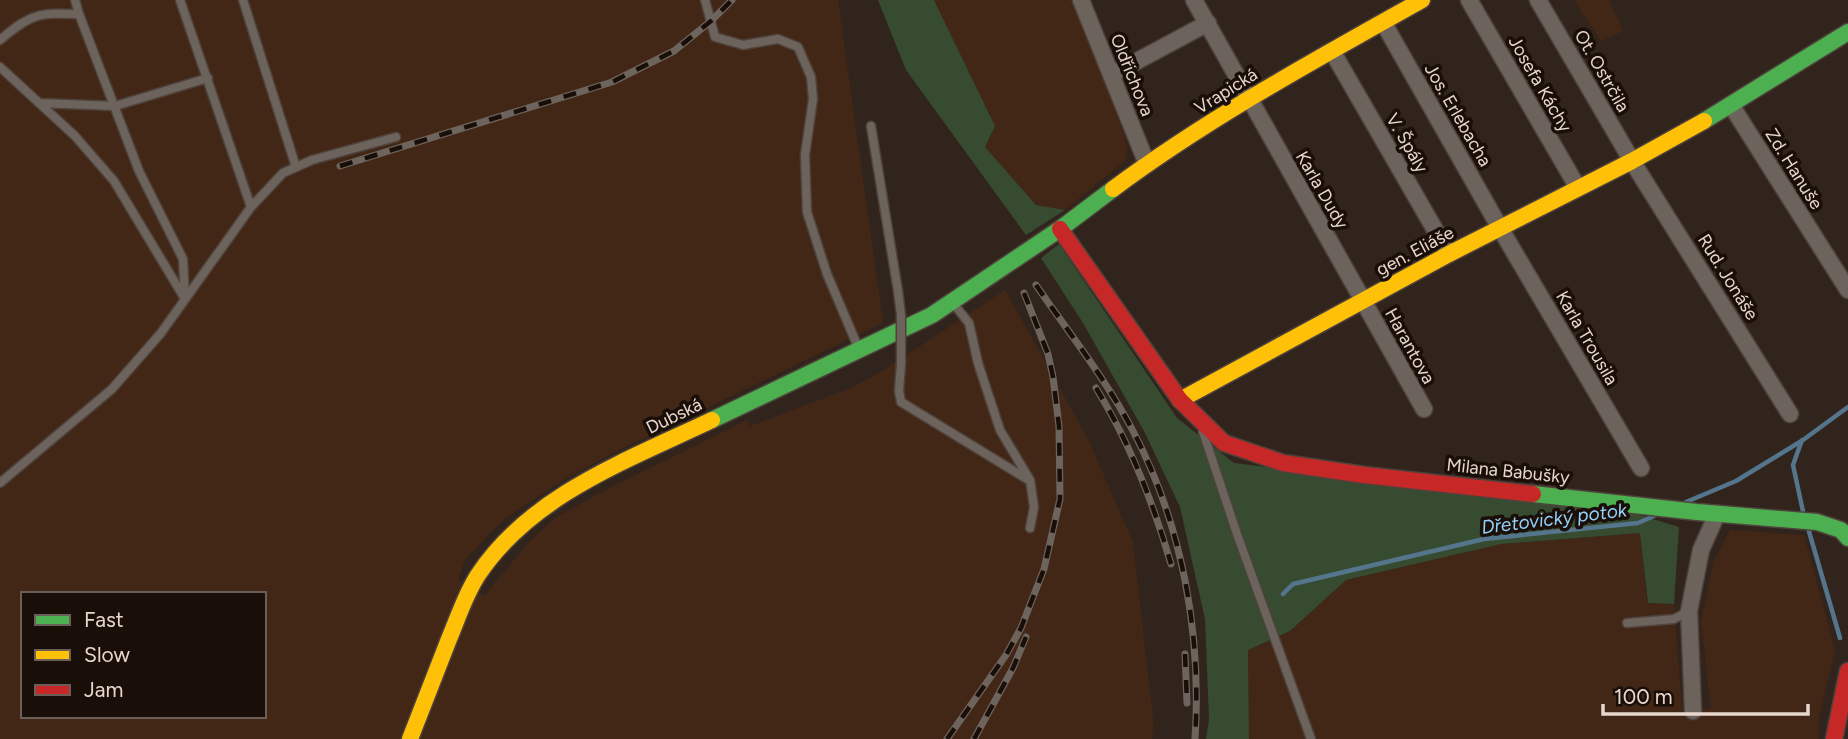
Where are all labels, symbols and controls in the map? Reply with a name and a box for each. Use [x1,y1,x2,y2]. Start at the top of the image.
street label: Ot. Ostrčila [1570,26,1634,116]
street label: Oldřichova [1105,31,1159,119]
street label: Josefa Káchy [1504,32,1577,136]
street label: Jos. Erlebacha [1420,59,1496,171]
street label: Vrapická [1191,63,1261,119]
street label: V. Špály [1381,109,1433,177]
street label: Zd. Hanuše [1760,124,1828,214]
street label: Karla Dudy [1291,147,1353,233]
street label: gen. Eliáše [1372,221,1458,281]
street label: Rud. Jonáše [1693,230,1763,324]
street label: Karla Trousila [1551,287,1623,389]
street label: Harantova [1380,304,1440,388]
street label: Dubská [643,393,705,439]
street label: Milana Babušky [1445,454,1571,488]
water label: Dřetovický potok [1480,498,1629,539]
legend [21,592,266,718]
text: Fast [84,607,124,632]
text: Slow [84,642,130,667]
scale bar [1603,672,1808,716]
text: Jam [84,677,123,702]
text: 100 m [1614,684,1673,709]

